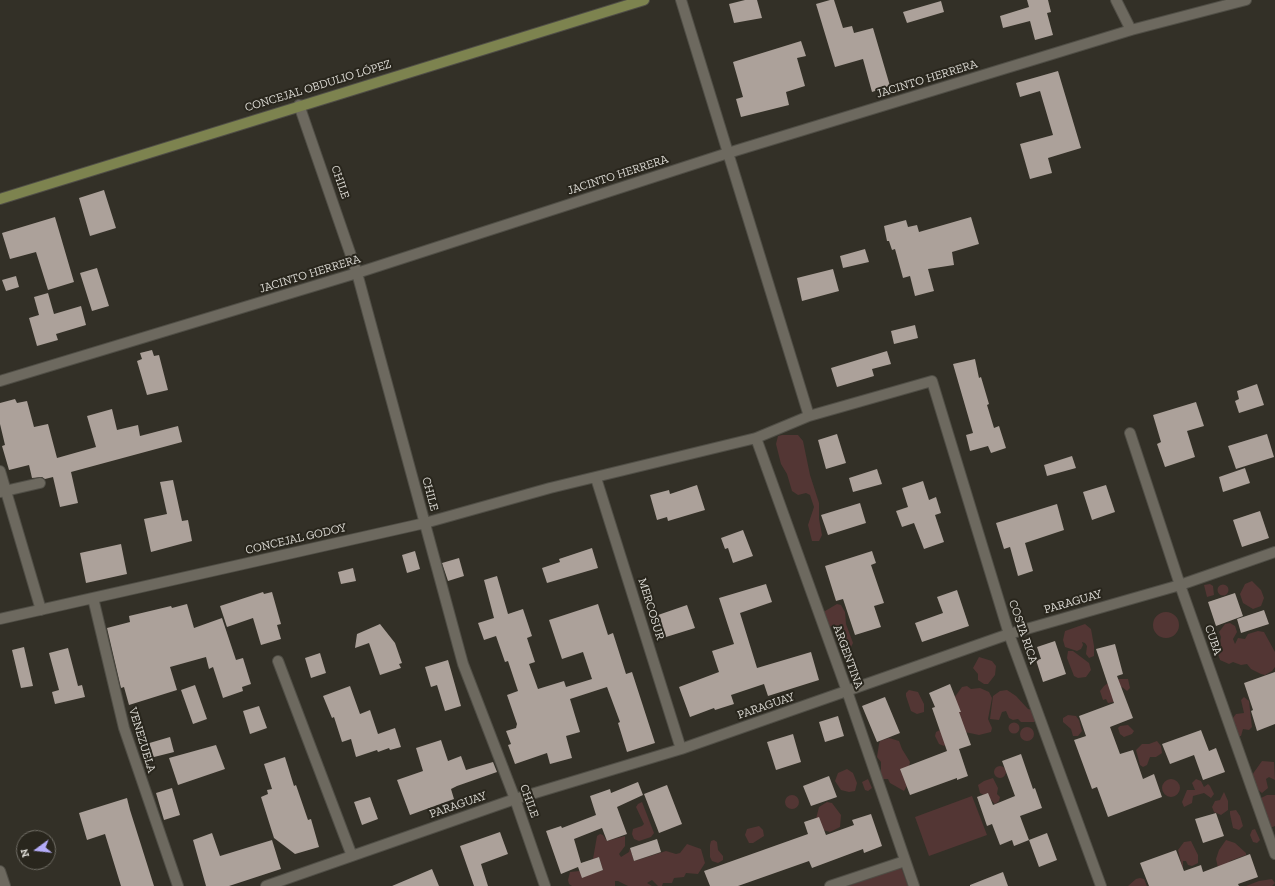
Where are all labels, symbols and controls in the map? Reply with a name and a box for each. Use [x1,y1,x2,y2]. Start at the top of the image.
street label: CONCEJAL OBDULIO LÓPEZ [243,57,393,115]
street label: JACINTO HERRERA [875,57,979,101]
street label: JACINTO HERRERA [566,152,670,198]
street label: CHILE [328,163,352,201]
street label: JACINTO HERRERA [258,252,362,296]
street label: CHILE [419,476,441,512]
street label: CONCEJAL GODOY [244,520,348,558]
street label: MERCOSUR [635,576,667,642]
street label: PARAGUAY [1042,587,1104,617]
street label: COSTA RICA [1005,598,1041,666]
street label: ARGENTINA [830,623,866,691]
street label: CUBA [1201,623,1225,657]
street label: PARAGUAY [735,689,797,723]
street label: VENEZUELA [125,706,159,774]
street label: CHILE [516,782,542,820]
street label: PARAGUAY [427,788,489,822]
north arrow [16,830,56,870]
text: N [18,847,32,859]

